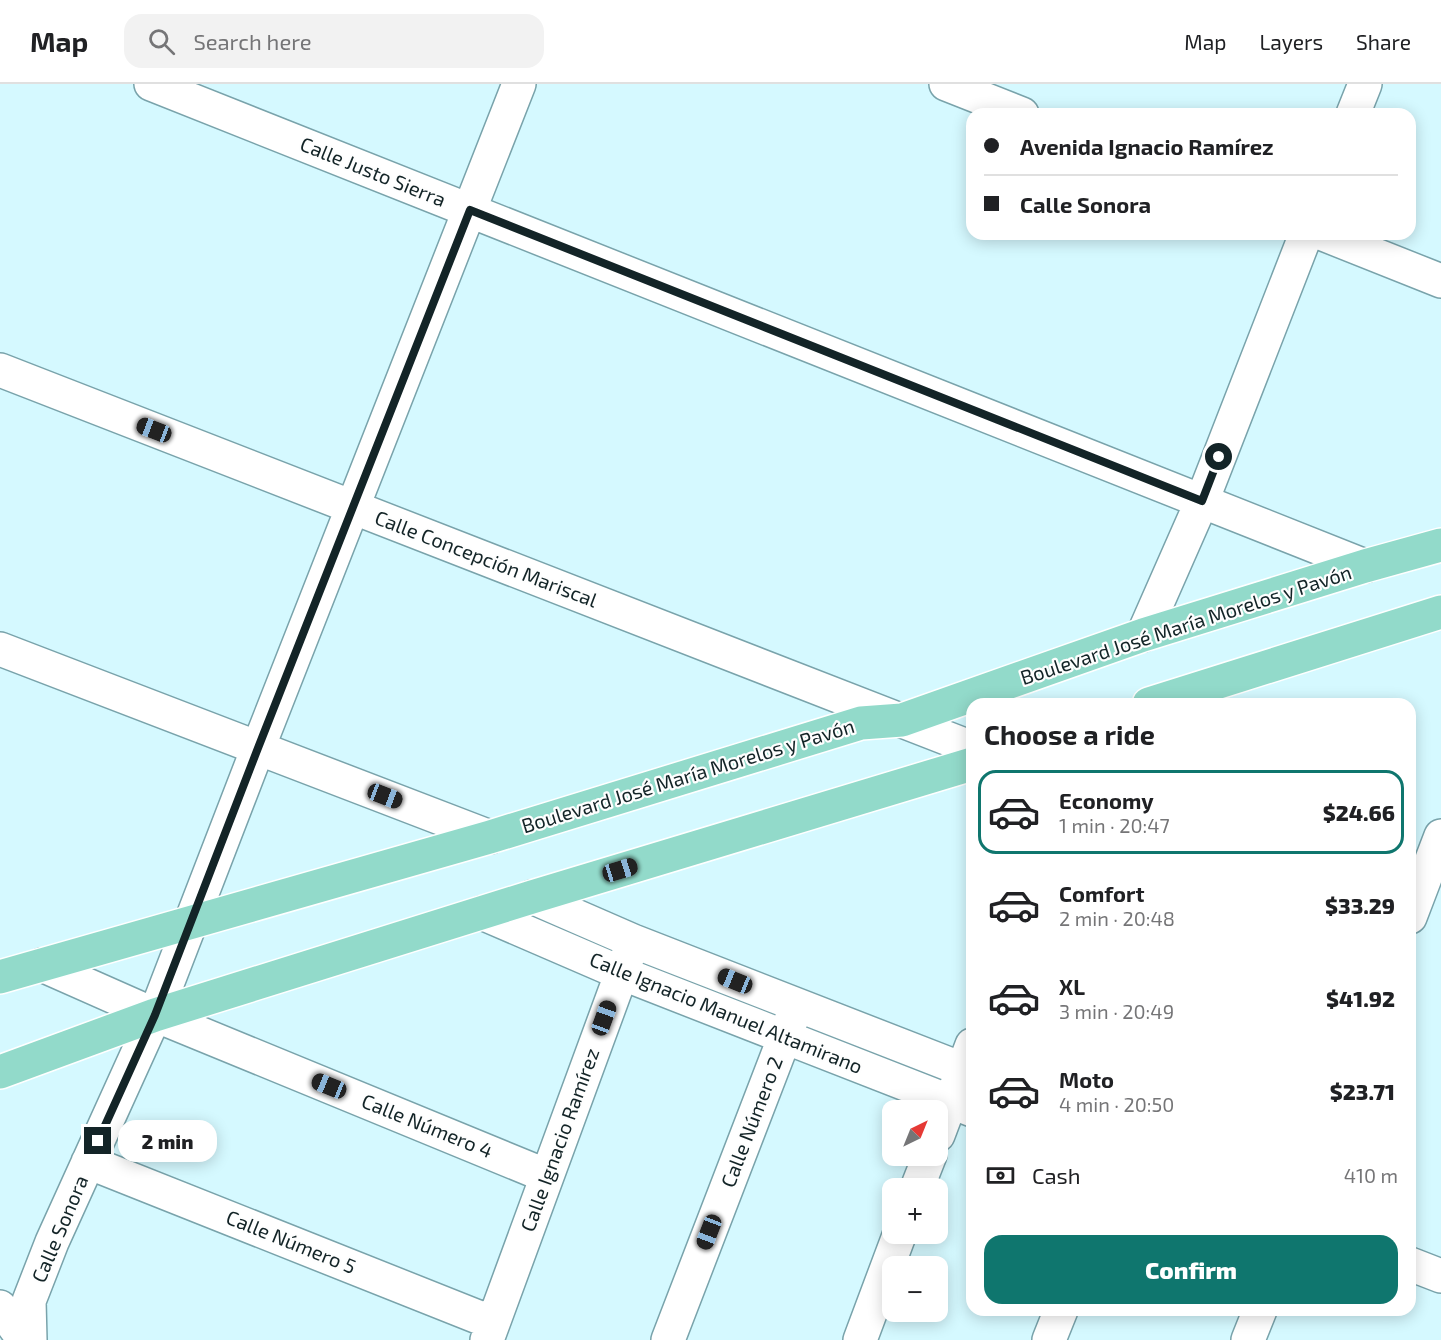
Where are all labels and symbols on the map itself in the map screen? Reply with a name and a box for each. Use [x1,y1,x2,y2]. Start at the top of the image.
street label: Calle Justo Sierra [297,131,450,211]
car [134,415,174,445]
route start [1205,443,1232,470]
street label: Calle Concepción Mariscal [372,505,601,612]
street label: Boulevard José María Morelos y Pavón [1017,559,1354,689]
street label: Boulevard José María Morelos y Pavón [518,713,857,837]
car [365,781,405,811]
car [600,856,640,884]
street label: Calle Ignacio Manuel Altamirano [586,946,866,1078]
car [715,966,755,996]
car [589,998,619,1038]
street label: Calle Ignacio Ramírez [515,1045,603,1235]
street label: Calle Número 2 [715,1053,787,1190]
car [309,1071,349,1101]
street label: Calle Número 4 [358,1088,496,1162]
north arrow [882,1100,948,1166]
callout: 2 min [119,1120,218,1162]
route end [84,1127,111,1154]
street label: Calle Sonora [26,1171,92,1286]
street label: Calle Número 5 [223,1204,360,1278]
car [694,1212,724,1252]

